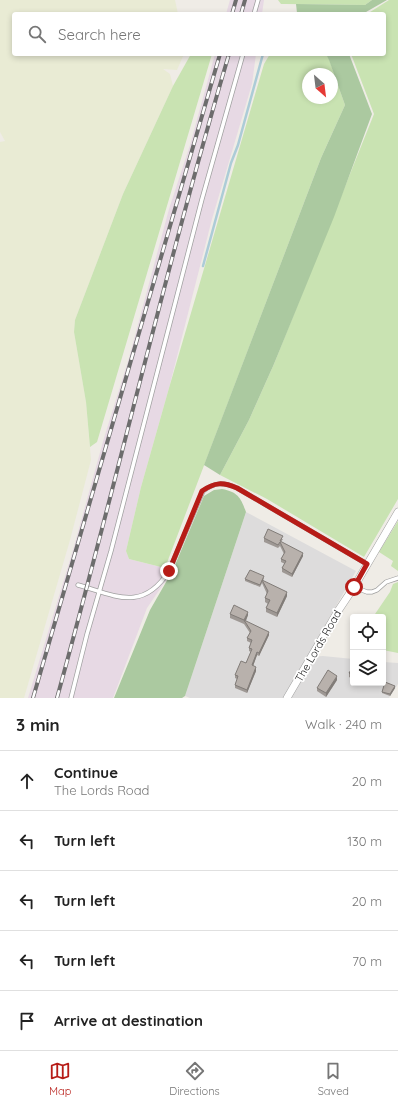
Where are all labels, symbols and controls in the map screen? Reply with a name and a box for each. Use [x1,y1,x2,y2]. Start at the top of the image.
search box [12,12,386,56]
icon: search [26,23,48,45]
text: Search here [58,25,141,44]
north arrow [302,68,338,104]
route end [160,562,178,580]
route start [345,578,363,596]
street label: The Lords Road [292,608,344,684]
map controls [350,614,386,686]
button: locate [350,614,386,650]
button: layers [350,650,386,686]
text: 3 min [16,714,60,735]
text: Walk · 240 m [305,716,382,732]
text: Continue [54,763,118,782]
icon: ahead [16,770,38,792]
text: 20 m [352,773,382,789]
text: The Lords Road [54,782,149,798]
icon: left [16,830,38,852]
text: Turn left [54,831,116,850]
text: 130 m [347,833,382,849]
icon: left [16,890,38,912]
text: Turn left [54,891,116,910]
text: 20 m [352,893,382,909]
icon: left [16,950,38,972]
text: Turn left [54,951,116,970]
text: 70 m [352,953,382,969]
icon: arrive [16,1010,38,1032]
text: Arrive at destination [54,1011,203,1030]
tab: Map [49,1060,71,1098]
tab: Directions [169,1060,220,1098]
tab: Saved [318,1060,349,1098]

